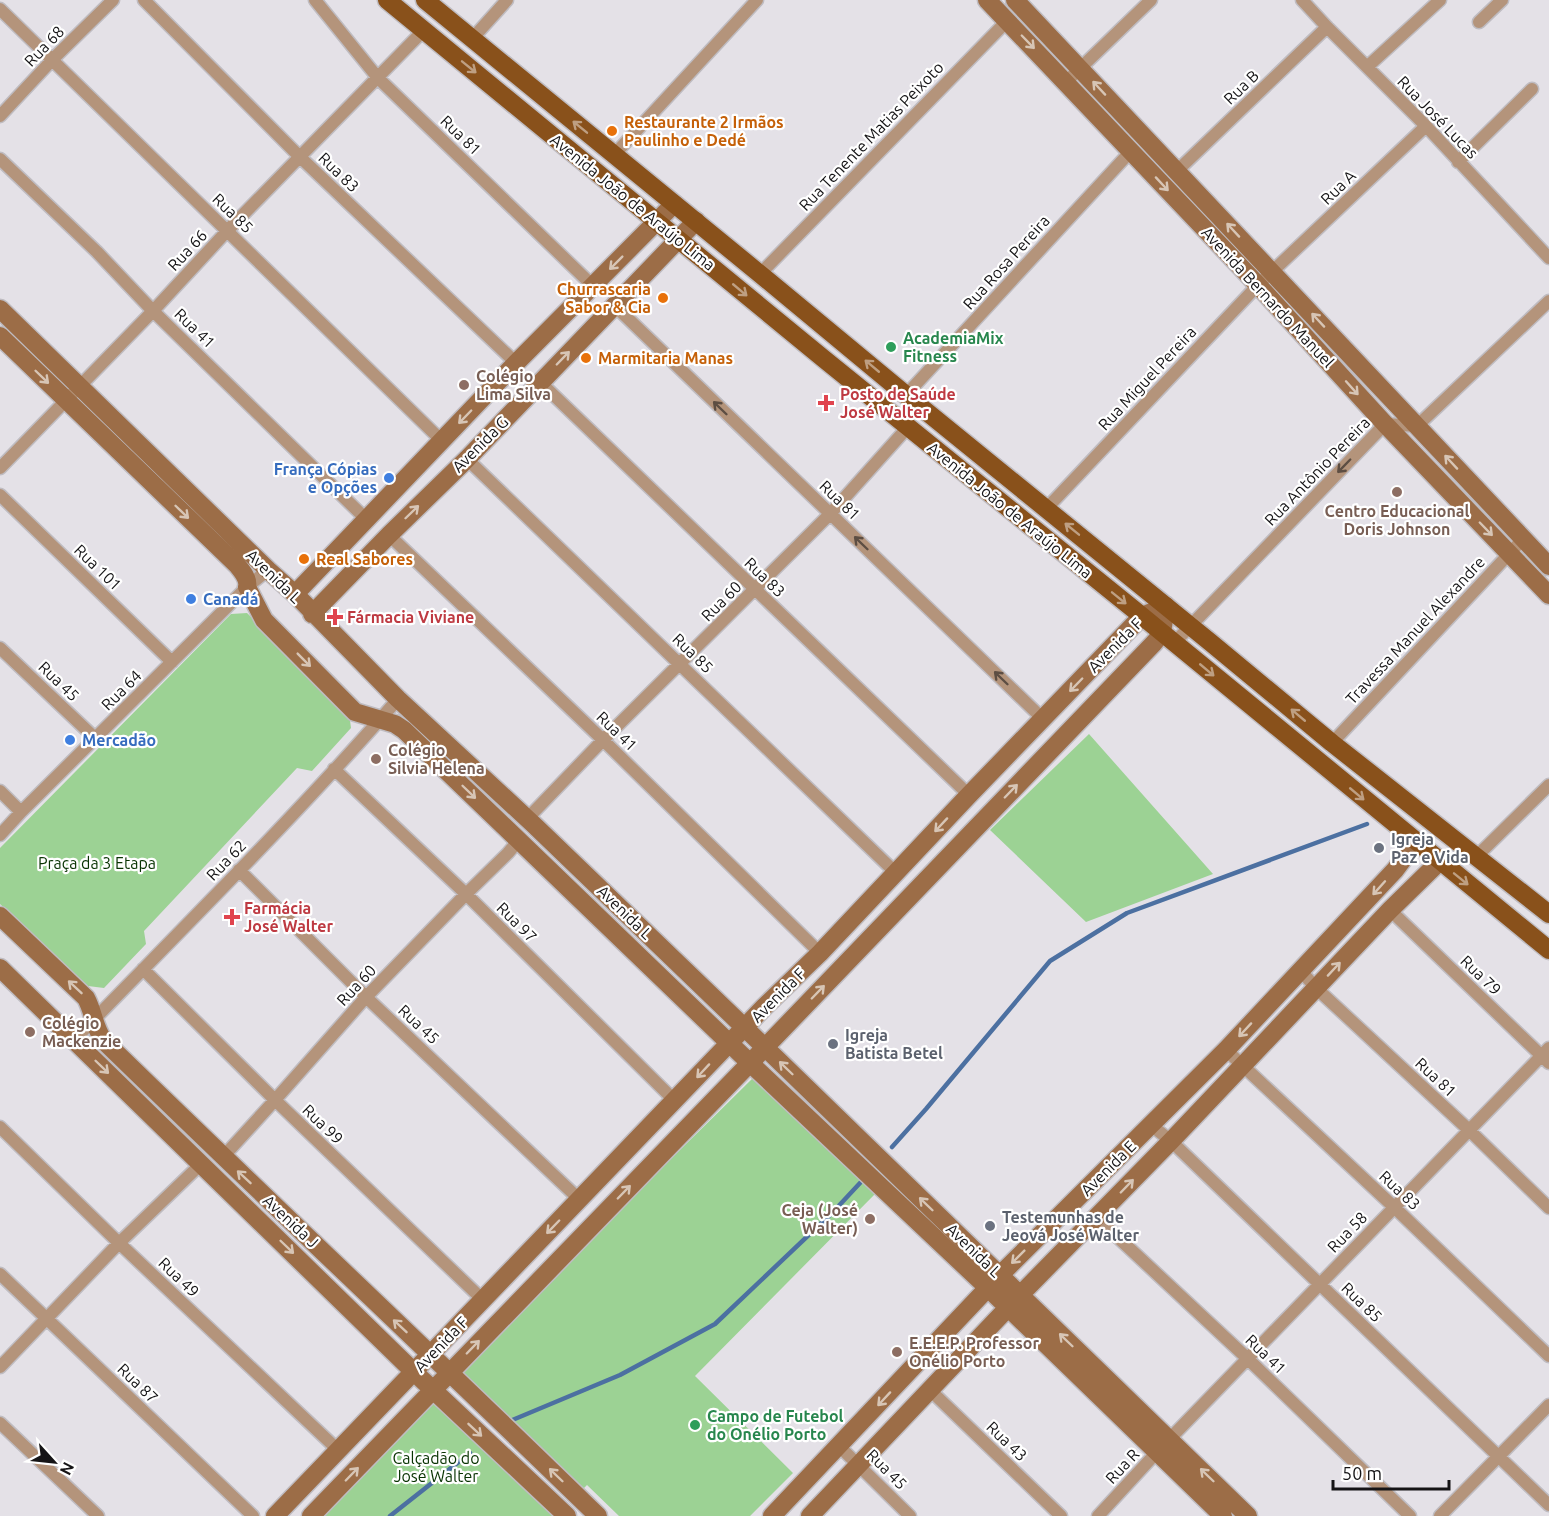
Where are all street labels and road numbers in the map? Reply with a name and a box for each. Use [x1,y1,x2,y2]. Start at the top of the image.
street label: Rua 68 [20,22,68,70]
street label: Rua Tenente Matias Peixoto [795,58,947,214]
street label: Rua B [1220,66,1262,108]
street label: Rua José Lucas [1394,72,1482,162]
street label: Rua 81 [437,111,485,159]
street label: Avenida João de Araújo Lima [547,130,719,274]
street label: Rua 83 [315,148,363,196]
street label: Rua A [1317,166,1360,208]
street label: Rua 85 [209,189,257,237]
street label: Rua Rosa Pereira [959,211,1053,313]
street label: Avenida Bernardo Manuel [1198,223,1338,371]
street label: Rua 66 [164,226,210,274]
street label: Rua 41 [171,304,219,352]
street label: Rua Miguel Pereira [1094,323,1200,433]
street label: Avenida G [448,412,512,476]
street label: Rua Antônio Pereira [1261,413,1373,529]
street label: Avenida João de Araújo Lima [924,438,1096,582]
street label: Rua 81 [816,476,864,524]
street label: Rua 101 [71,540,125,594]
street label: Avenida L [243,545,305,607]
street label: Rua 83 [741,553,789,601]
street label: Travessa Manuel Alexandre [1342,553,1488,707]
street label: Rua 60 [697,577,745,625]
street label: Avenida F [1084,614,1146,676]
street label: Rua 85 [669,629,717,677]
street label: Rua 45 [35,657,83,705]
street label: Rua 64 [97,666,145,714]
street label: Rua 41 [593,707,641,755]
street label: Rua 62 [202,836,250,884]
street label: Avenida L [594,881,656,943]
street label: Rua 97 [493,898,541,946]
street label: Rua 79 [1457,951,1505,999]
street label: Rua 60 [333,961,379,1009]
street label: Avenida F [747,964,809,1026]
street label: Rua 45 [395,1001,443,1047]
street label: Rua 81 [1412,1054,1460,1100]
street label: Rua 99 [299,1100,347,1148]
street label: Avenida E [1077,1137,1139,1199]
street label: Rua 83 [1376,1167,1424,1213]
street label: Avenida J [260,1191,322,1251]
street label: Rua 58 [1323,1208,1371,1256]
street label: Avenida L [943,1219,1005,1281]
street label: Rua 49 [155,1253,203,1301]
street label: Rua 85 [1338,1278,1386,1326]
street label: Avenida F [410,1313,472,1375]
street label: Rua 41 [1242,1330,1290,1378]
street label: Rua 87 [114,1359,162,1407]
street label: Rua 43 [983,1417,1031,1465]
street label: Rua 45 [863,1445,911,1493]
street label: Rua R [1101,1445,1143,1487]

